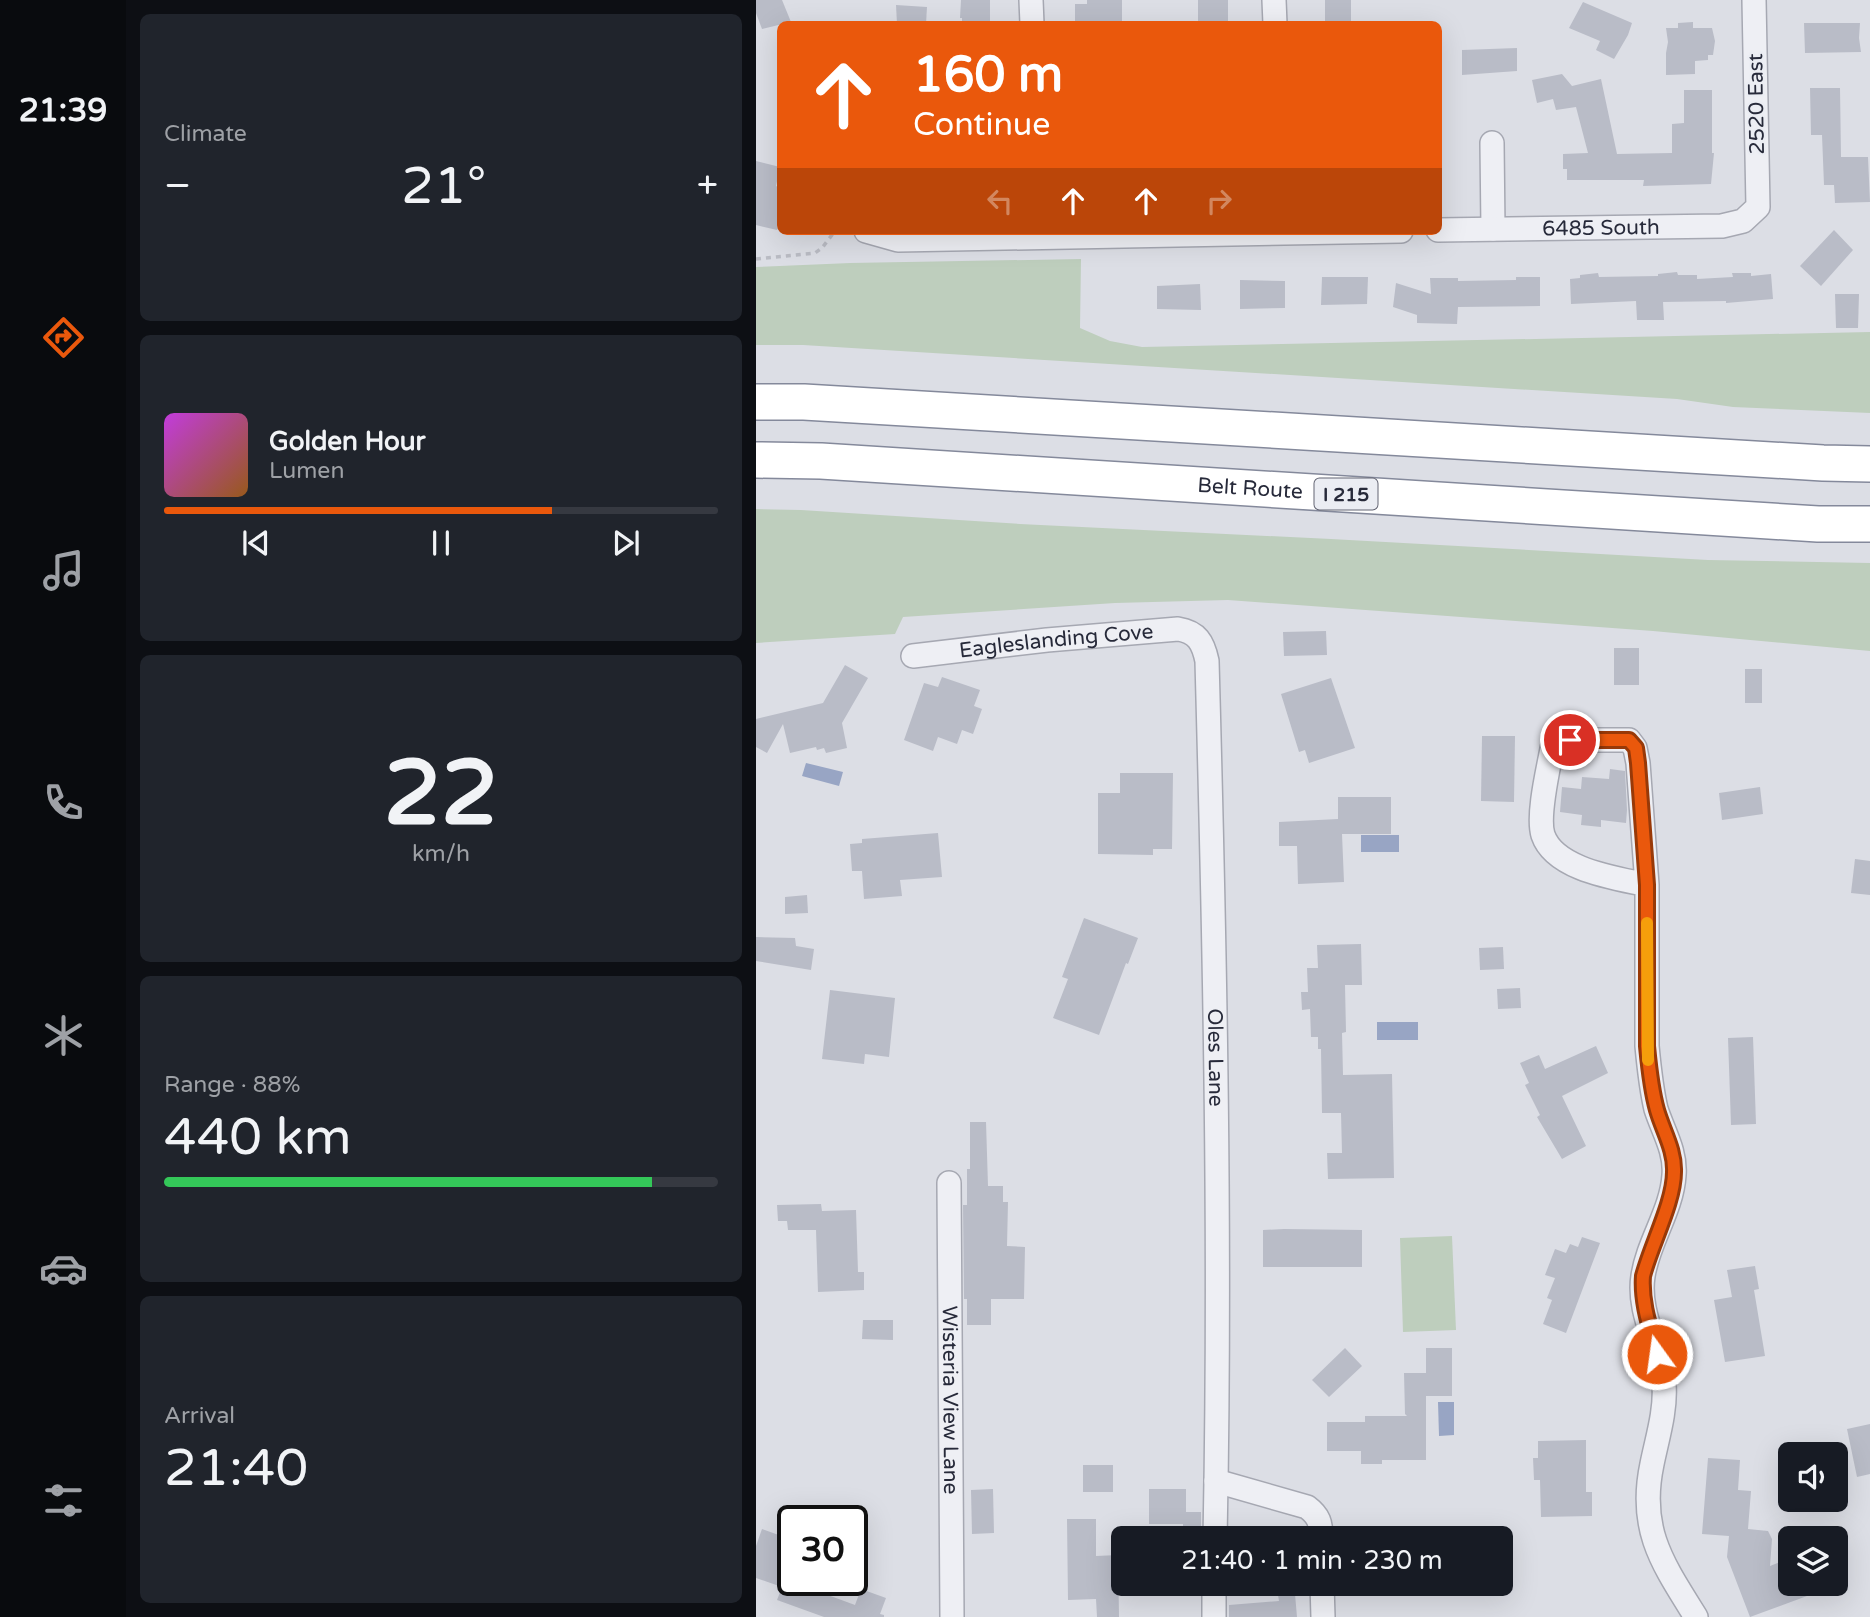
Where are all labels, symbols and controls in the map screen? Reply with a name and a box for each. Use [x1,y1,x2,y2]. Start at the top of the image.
text: 160 m [913,46,1063,105]
icon: ahead [798,49,889,140]
street label: 2520 East [1743,53,1770,155]
text: 21:39 [19,92,107,130]
text: Continue [913,106,1050,144]
text: Climate [164,120,247,148]
text: 21° [401,155,486,218]
text: − [164,163,191,209]
text: + [697,163,718,209]
icon: left [981,182,1019,220]
icon: ahead [1054,182,1092,220]
icon: ahead [1127,182,1165,220]
icon: right [1200,182,1238,220]
street label: 6485 South [1542,215,1660,242]
icon: directions [39,313,88,362]
text: Golden Hour [269,426,426,457]
text: Lumen [269,457,344,485]
street label: Belt Route [1197,473,1304,504]
road number: I 215 [1314,478,1378,509]
icon: previous [237,524,275,562]
icon: pause [422,524,460,562]
icon: next [607,524,645,562]
icon: music [39,546,88,595]
street label: Eagleslanding Cove [958,619,1154,663]
pin [1540,710,1600,770]
icon: arrive [1551,721,1589,759]
text: 22 [384,739,498,849]
icon: phone [39,778,88,827]
text: km/h [412,840,470,868]
street label: Oles Lane [1202,1008,1228,1107]
icon: climate [39,1011,88,1060]
text: Range · 88% [164,1071,300,1099]
text: 440 km [164,1106,352,1169]
icon: car [39,1244,88,1293]
street label: Wisteria View Lane [937,1306,963,1495]
position arrow [1620,1317,1694,1391]
text: Arrival [164,1402,235,1430]
text: 21:40 [164,1437,308,1500]
map controls [1778,1442,1848,1596]
button: sound [1778,1442,1848,1512]
icon: filters [39,1476,88,1525]
speed limit sign: 30 [777,1505,868,1596]
button: layers [1778,1526,1848,1596]
text: 21:40 · 1 min · 230 m [1181,1545,1443,1576]

